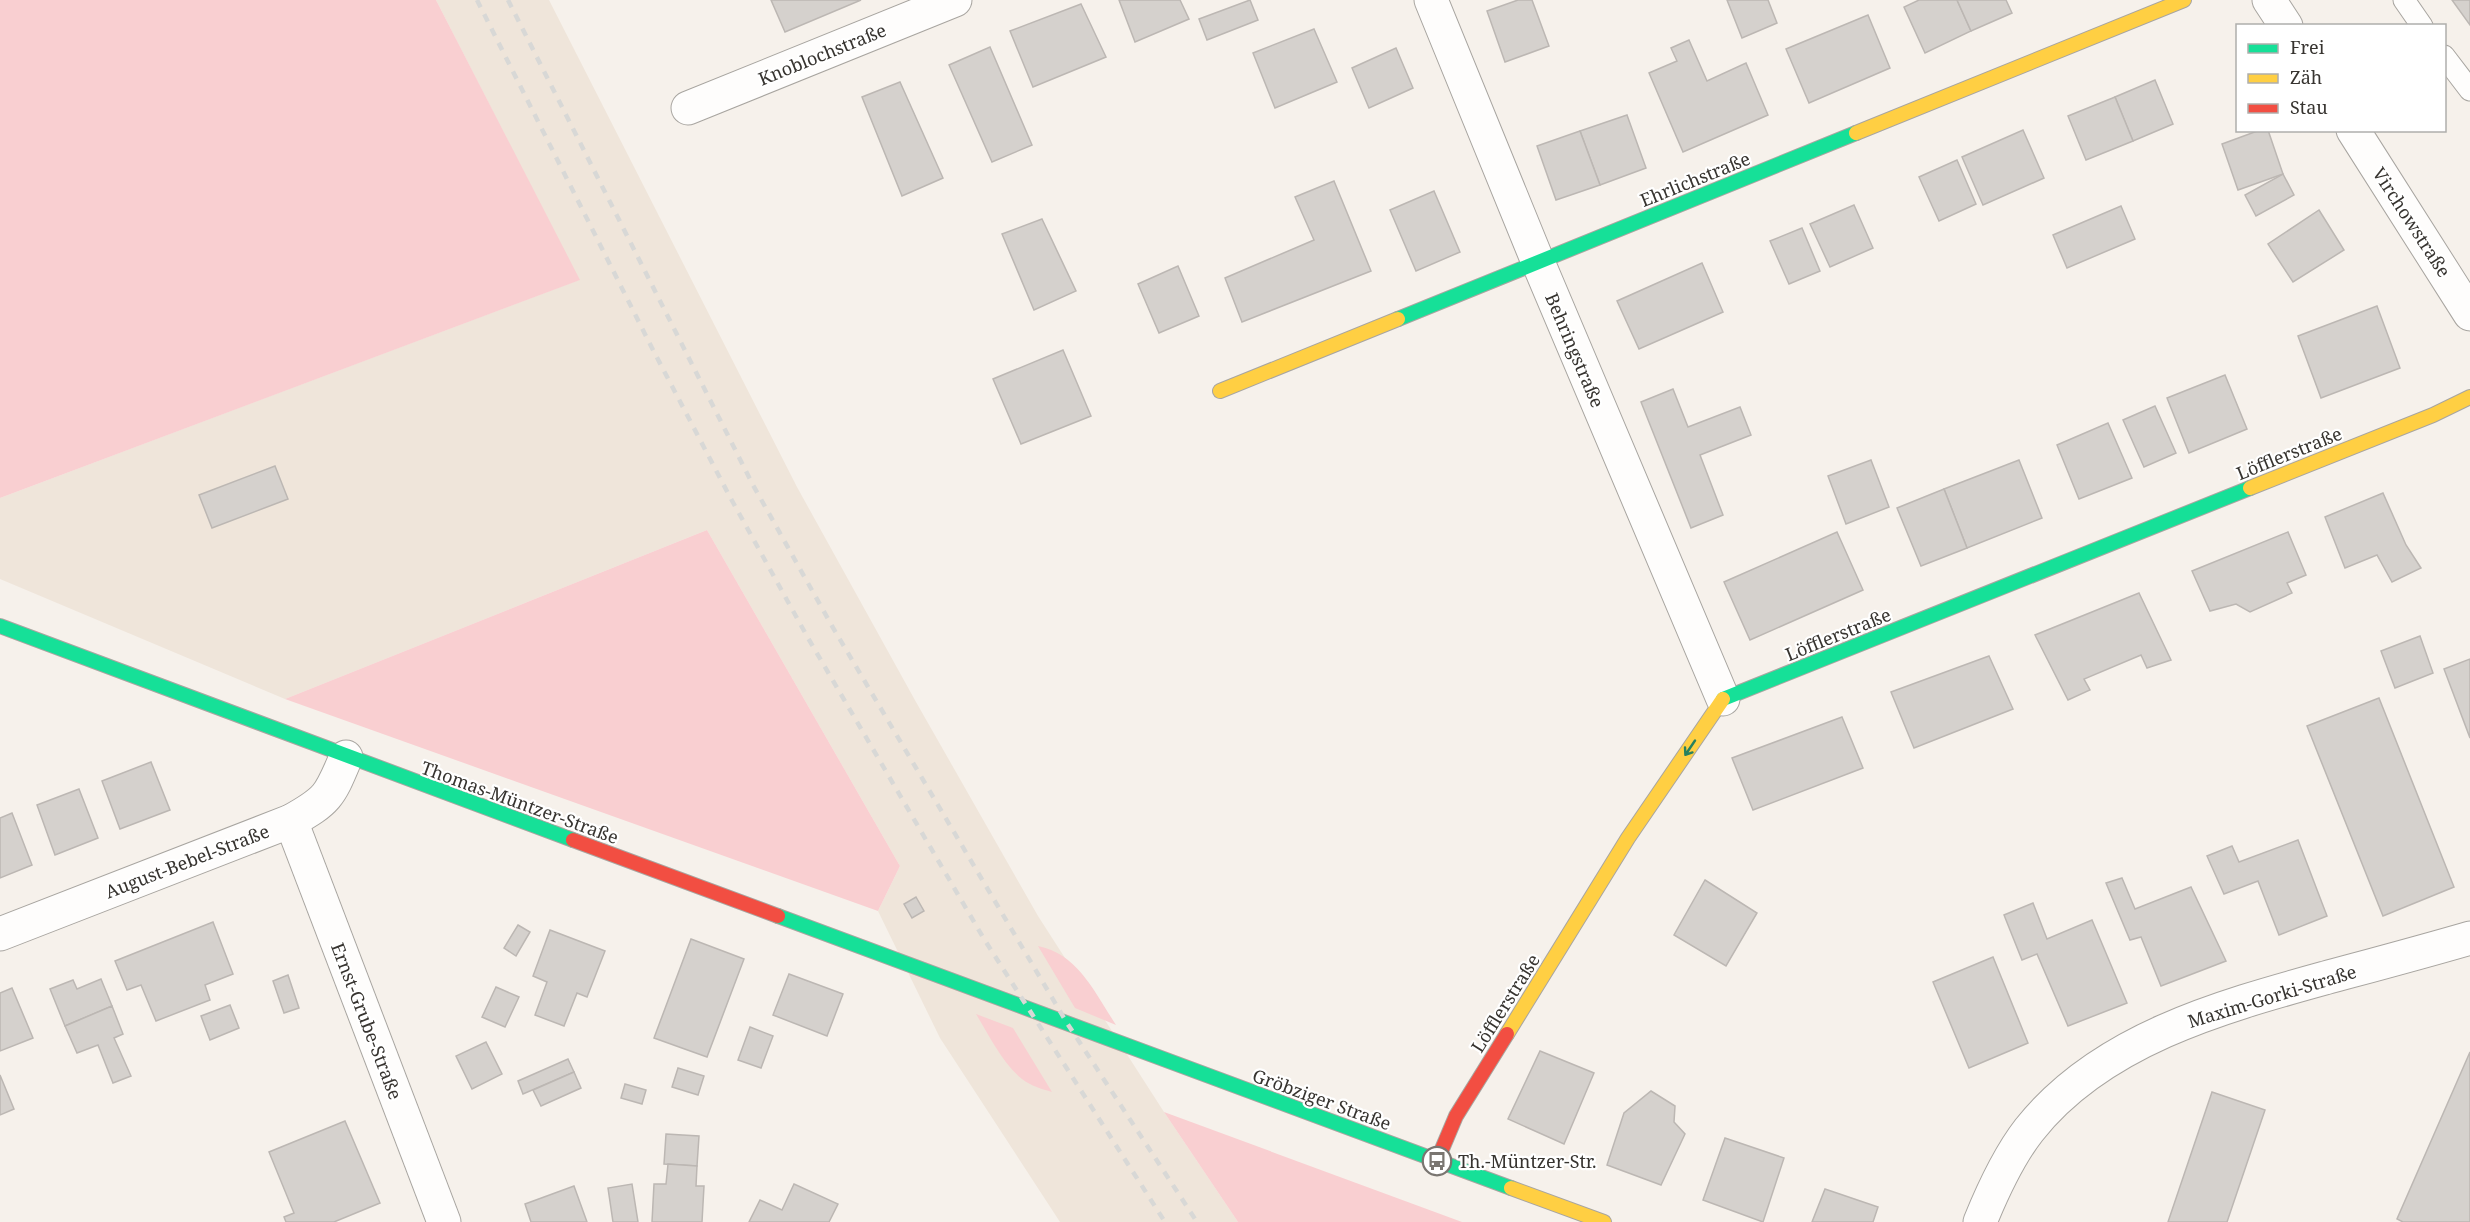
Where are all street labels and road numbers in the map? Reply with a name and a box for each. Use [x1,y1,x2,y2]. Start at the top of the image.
street label: Knoblochstraße [755,17,889,91]
street label: Ehrlichstraße [1636,146,1754,212]
street label: Virchowstraße [2367,162,2457,282]
street label: Behringstraße [1540,289,1610,411]
street label: Löfflerstraße [2233,421,2345,485]
street label: Löfflerstraße [1782,602,1894,666]
street label: Thomas-Müntzer-Straße [418,755,622,849]
street label: August-Bebel-Straße [102,819,272,903]
street label: Ernst-Grube-Straße [326,939,408,1103]
street label: Löfflerstraße [1465,949,1545,1057]
street label: Maxim-Gorki-Straße [2185,959,2359,1033]
street label: Gröbziger Straße [1249,1063,1395,1135]

